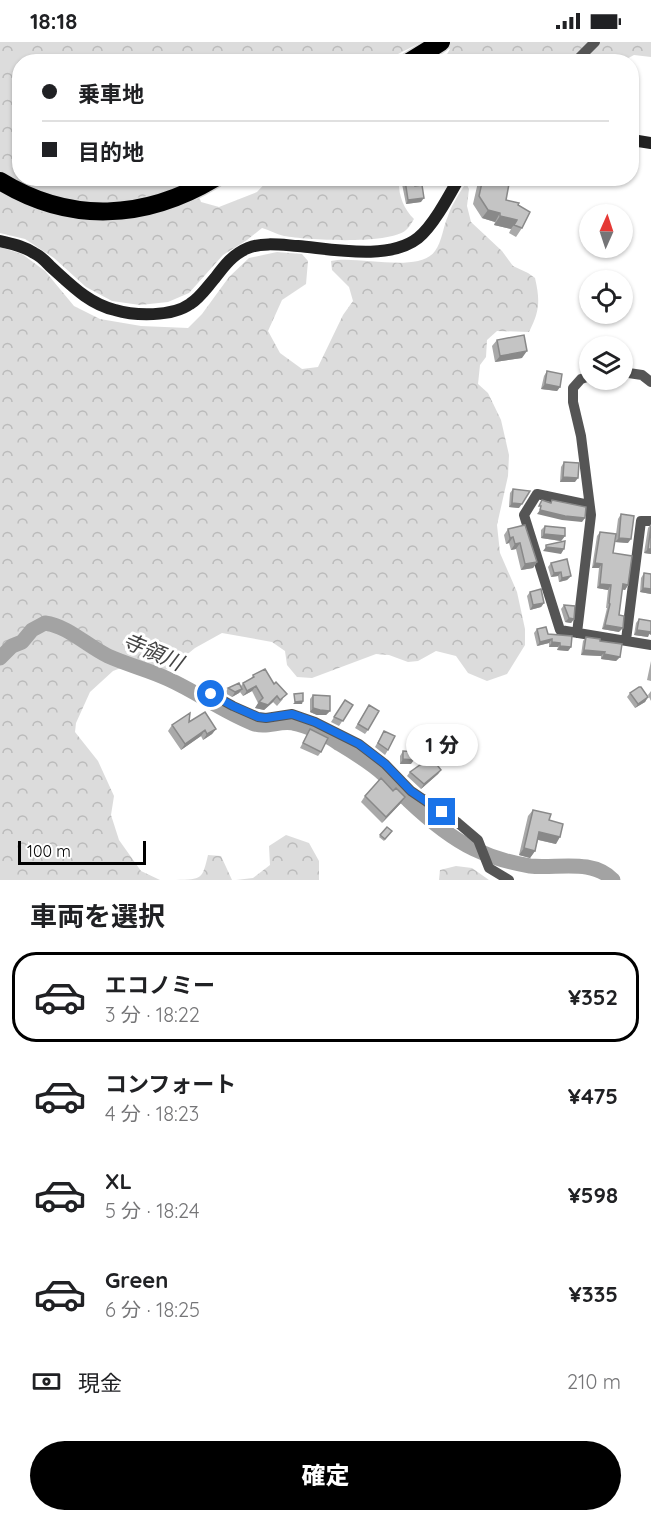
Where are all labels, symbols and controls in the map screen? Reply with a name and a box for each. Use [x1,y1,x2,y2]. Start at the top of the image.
text: 18:18 [30,7,77,35]
text: 乗車地 [78,80,144,108]
text: 目的地 [78,138,144,166]
north arrow [579,204,633,258]
map controls [579,204,633,390]
button: locate [579,270,633,324]
button: layers [579,336,633,390]
water label: 寺領川 [119,627,189,676]
route start [197,680,224,707]
callout: 1 分 [406,725,478,767]
text: 1 分 [425,732,459,757]
route end [428,798,455,825]
scale bar [18,838,146,866]
text: 100 m [27,841,71,861]
text: 車両を選択 [30,899,165,933]
icon: car [33,970,87,1024]
text: エコノミー [105,971,215,999]
text: ¥352 [568,983,618,1011]
text: 3 分 · 18:22 [105,1002,200,1027]
icon: car [33,1069,87,1123]
text: コンフォート [105,1070,236,1098]
text: ¥475 [568,1082,618,1110]
text: 4 分 · 18:23 [105,1101,199,1126]
text: XL [105,1167,132,1195]
icon: car [33,1168,87,1222]
text: ¥598 [568,1181,618,1209]
text: 5 分 · 18:24 [105,1198,199,1223]
text: Green [105,1266,168,1294]
icon: car [33,1267,87,1321]
text: ¥335 [569,1280,618,1308]
text: 6 分 · 18:25 [105,1297,200,1322]
icon: cash [30,1365,63,1398]
text: 現金 [78,1369,122,1397]
text: 210 m [567,1369,621,1394]
button: 確定 [30,1441,621,1510]

